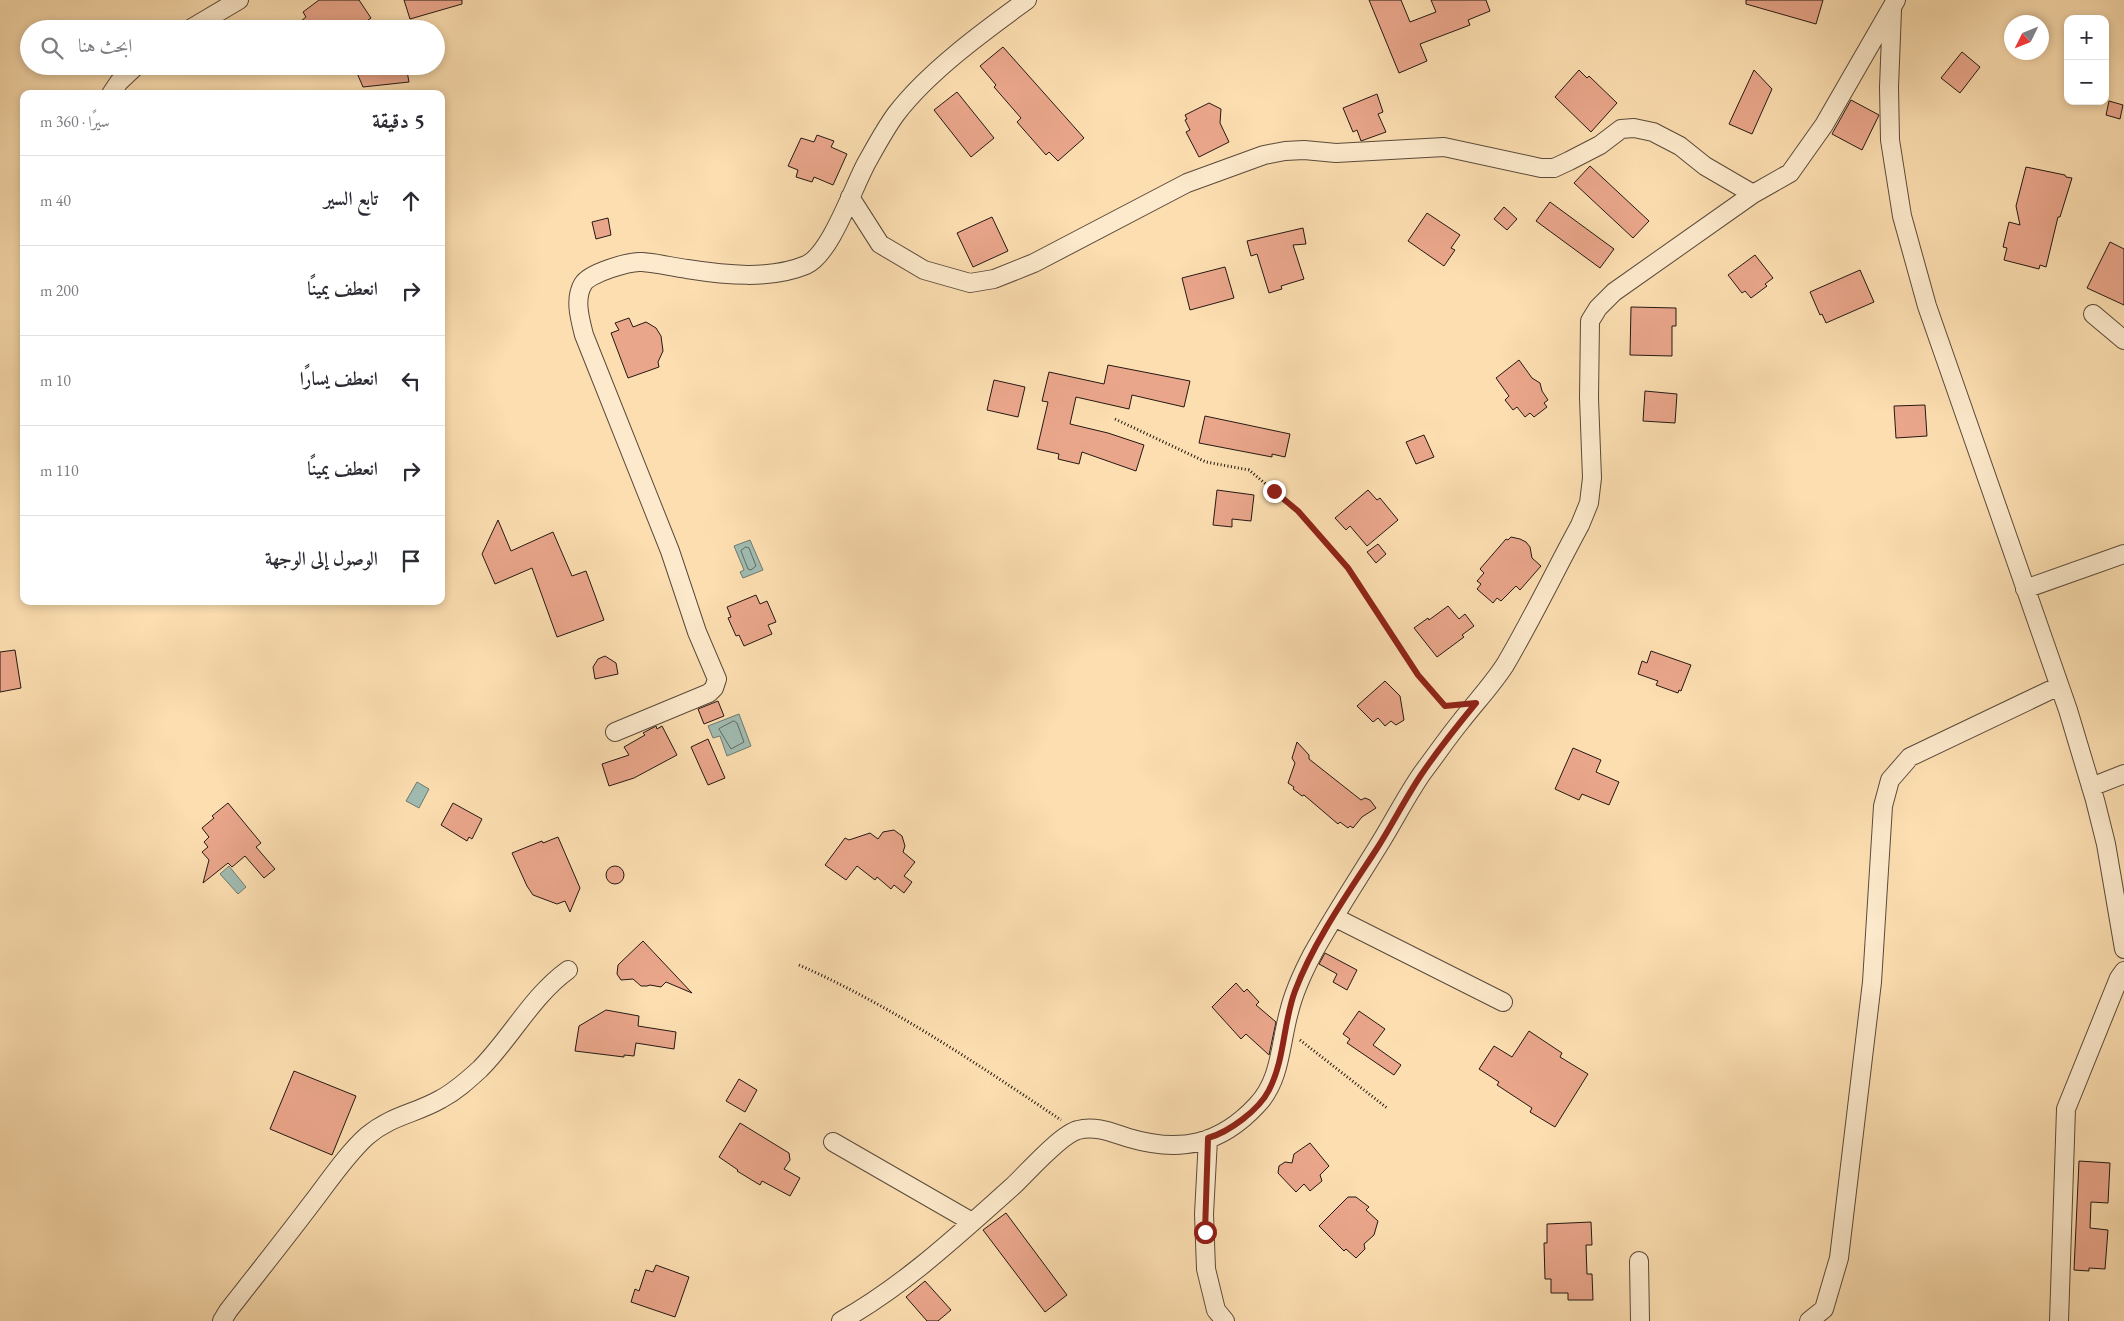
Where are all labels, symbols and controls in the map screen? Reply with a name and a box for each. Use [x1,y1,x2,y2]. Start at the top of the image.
north arrow [2004,15,2049,60]
map controls [2064,15,2109,105]
button: + [2064,15,2109,60]
search box [20,20,445,75]
text: ابحث هنا [78,33,132,58]
icon: search [38,34,66,62]
button: − [2064,60,2109,105]
text: 5 دقيقة [372,107,425,134]
text: سيرًا · 360 m [40,111,110,132]
text: تابع السير [324,186,378,211]
icon: ahead [397,187,425,215]
text: 40 m [40,190,71,211]
text: انعطف يمينًا [307,276,378,301]
icon: right [397,277,425,305]
text: 200 m [40,280,79,301]
text: انعطف يسارًا [300,366,378,391]
icon: left [397,367,425,395]
text: 10 m [40,370,71,391]
text: انعطف يمينًا [307,456,378,481]
icon: right [397,457,425,485]
text: 110 m [40,460,79,481]
route end [1263,480,1286,503]
text: الوصول إلى الوجهة [265,546,378,571]
icon: arrive [397,547,425,575]
route start [1194,1221,1217,1244]

